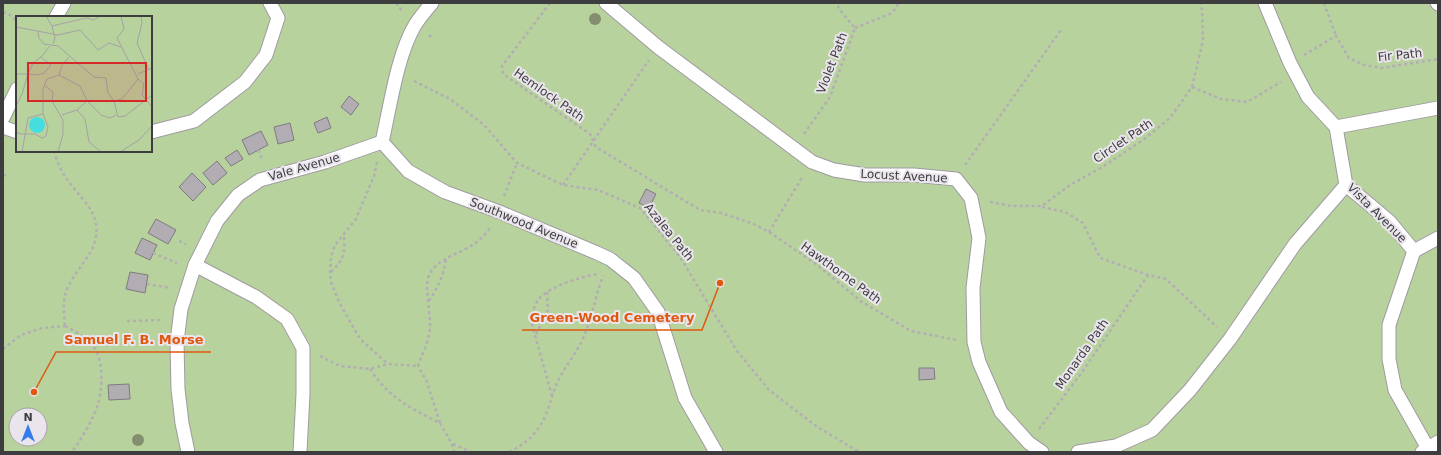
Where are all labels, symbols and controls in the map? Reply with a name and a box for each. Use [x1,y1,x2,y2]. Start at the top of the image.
inset map [16,16,152,152]
street label: Violet Path [814,31,850,95]
street label: Fir Path [1377,46,1423,64]
street label: Hemlock Path [511,66,587,124]
street label: Circlet Path [1091,116,1155,166]
street label: Vale Avenue [267,150,341,184]
street label: Locust Avenue [860,167,948,185]
street label: Vista Avenue [1344,180,1410,246]
street label: Southwood Avenue [468,195,580,251]
street label: Azalea Path [641,200,697,264]
street label: Hawthorne Path [798,239,884,307]
callout: Green-Wood Cemetery [522,305,702,330]
text: Green-Wood Cemetery [530,310,695,325]
street label: Monarda Path [1053,316,1111,392]
callout: Samuel F. B. Morse [56,327,211,352]
text: Samuel F. B. Morse [64,332,204,347]
north arrow [8,407,48,447]
text: N [23,411,33,424]

